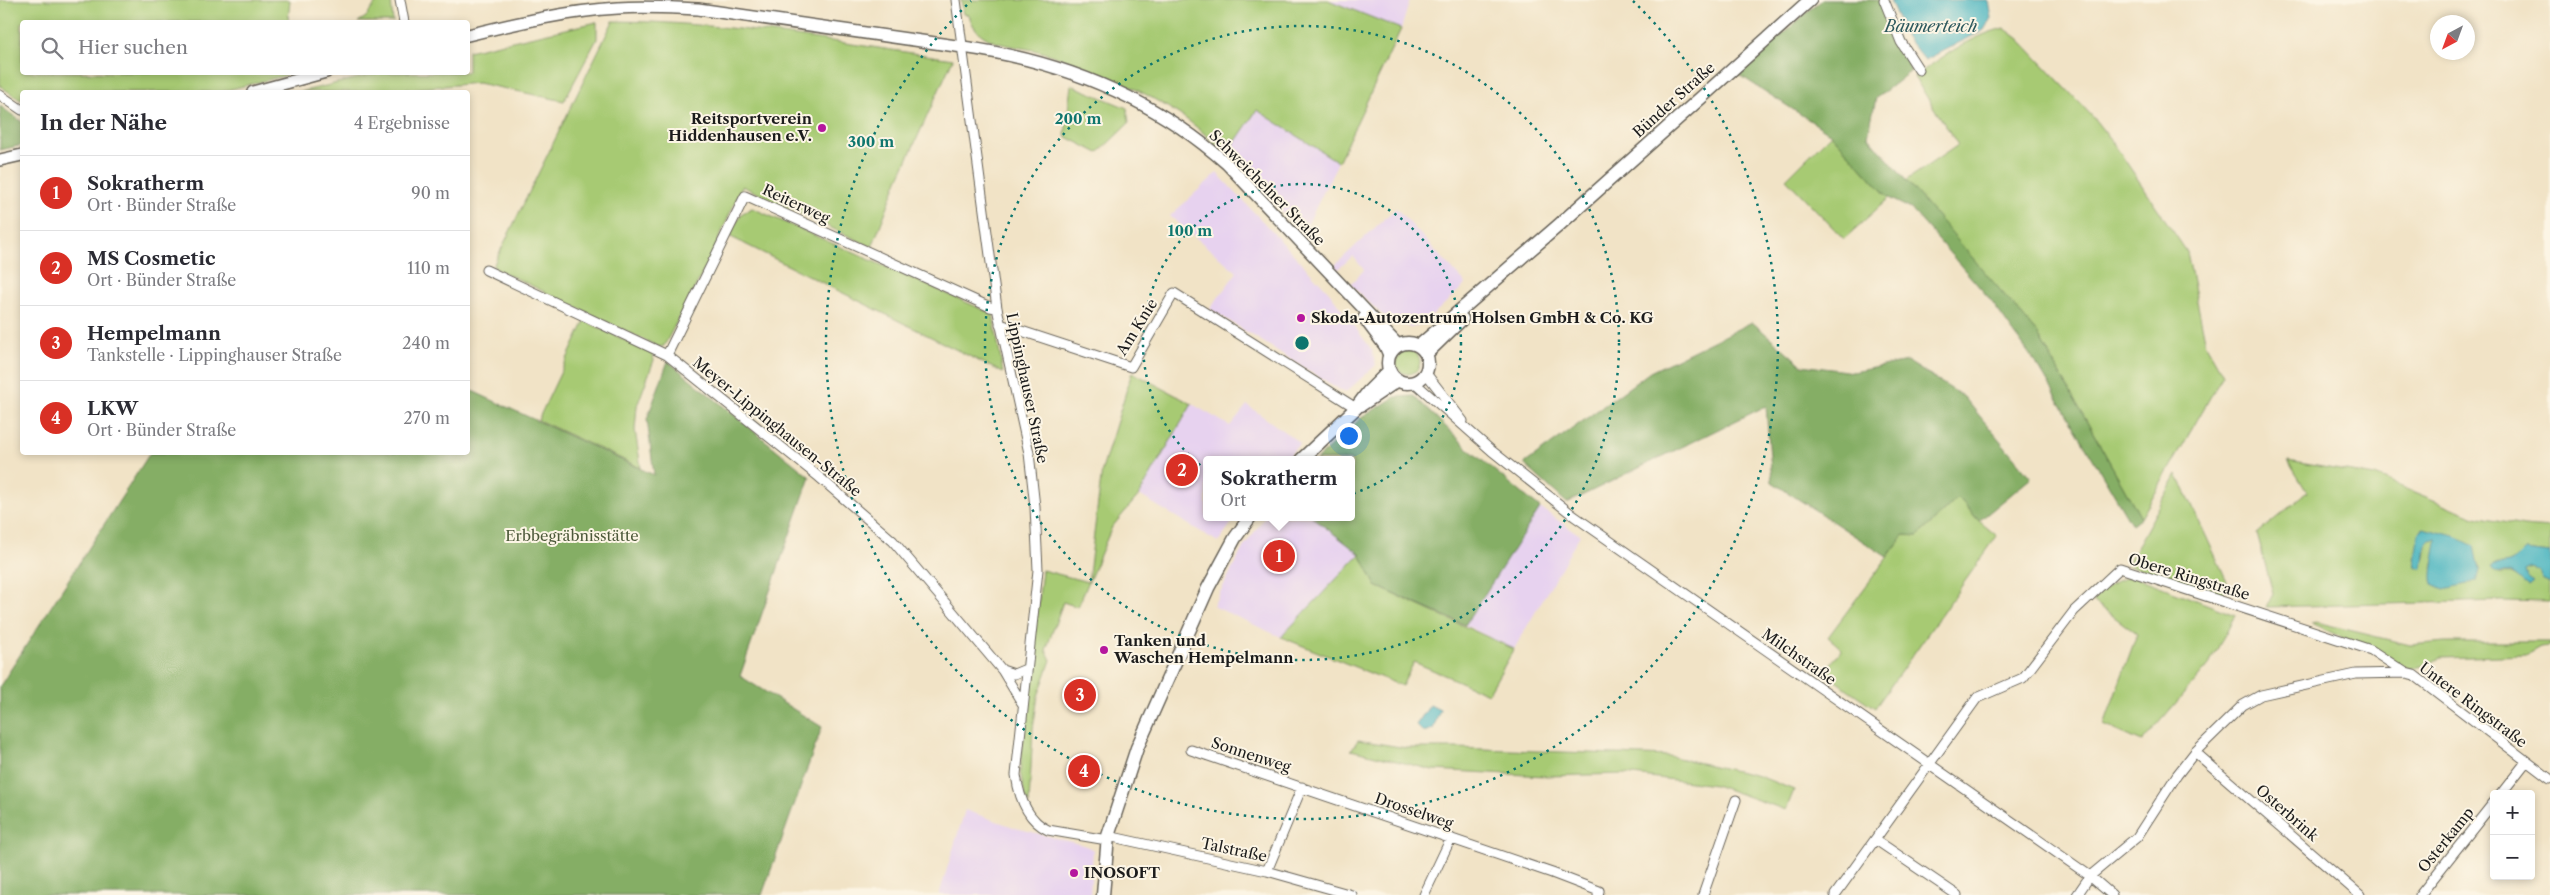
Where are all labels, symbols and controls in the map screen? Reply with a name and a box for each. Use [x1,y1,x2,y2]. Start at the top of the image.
north arrow [2430,15,2475,60]
water label: Bäumerteich [1883,16,1977,36]
search box [20,20,470,75]
icon: search [38,34,66,62]
text: Hier suchen [78,36,188,59]
street label: Bünder Straße [1629,58,1719,141]
place label: Reitsportverein Hiddenhausen e.V. [668,109,813,145]
text: 200 m [1055,109,1101,128]
text: In der Nähe [40,110,167,135]
text: 4 Ergebnisse [354,113,450,133]
marker: Reitsportverein Hiddenhausen e.V. [816,122,828,134]
street label: Schweichelner Straße [1205,126,1329,250]
text: 300 m [848,132,894,151]
text: Sokratherm [87,172,204,195]
street label: Reiterweg [759,180,833,227]
text: 1 [52,183,60,203]
text: 90 m [411,183,450,203]
text: Ort · Bünder Straße [87,195,236,215]
text: 100 m [1168,221,1212,240]
text: MS Cosmetic [87,247,215,270]
text: 2 [51,258,61,278]
text: 110 m [407,258,450,278]
text: Ort · Bünder Straße [87,270,236,290]
street label: Am Knie [1111,295,1161,359]
place label: Skoda-Autozentrum Holsen GmbH & Co. KG [1311,308,1654,327]
street label: Lippinghauser Straße [1002,311,1053,465]
marker: Skoda-Autozentrum Holsen GmbH & Co. KG [1295,312,1307,324]
text: Hempelmann [87,322,221,345]
text: 3 [51,333,61,353]
text: 240 m [402,333,450,353]
centre of rings [1293,334,1311,352]
text: Tankstelle · Lippinghauser Straße [87,345,342,365]
street label: Meyer-Lippinghausen-Straße [689,353,865,501]
text: LKW [87,397,138,420]
text: 4 [51,408,61,428]
text: 270 m [404,408,450,428]
text: Ort · Bünder Straße [87,420,236,440]
your location [1336,423,1362,449]
pin: 2 [1166,451,1198,489]
popup [1203,456,1355,521]
text: Sokratherm [1220,467,1338,490]
text: Ort [1220,490,1246,510]
park label: Erbbegräbnisstätte [505,526,639,545]
pin: 1 [1263,537,1295,575]
street label: Obere Ringstraße [2126,549,2252,604]
street label: Milchstraße [1759,624,1840,689]
place label: Tanken und Waschen Hempelmann [1113,631,1294,667]
marker: Tanken und Waschen Hempelmann [1098,644,1110,656]
street label: Untere Ringstraße [2416,658,2531,751]
pin: 3 [1064,676,1096,714]
street label: Sonnenweg [1209,733,1293,776]
pin: 4 [1068,752,1100,790]
street label: Osterbrink [2252,780,2324,846]
street label: Drosselweg [1373,788,1456,833]
map controls [2490,790,2535,880]
button: + [2490,790,2535,835]
street label: Osterkamp [2414,803,2478,876]
street label: Talstraße [1199,833,1269,866]
button: − [2490,835,2535,880]
place label: INOSOFT [1084,863,1161,882]
marker: INOSOFT [1068,867,1080,879]

